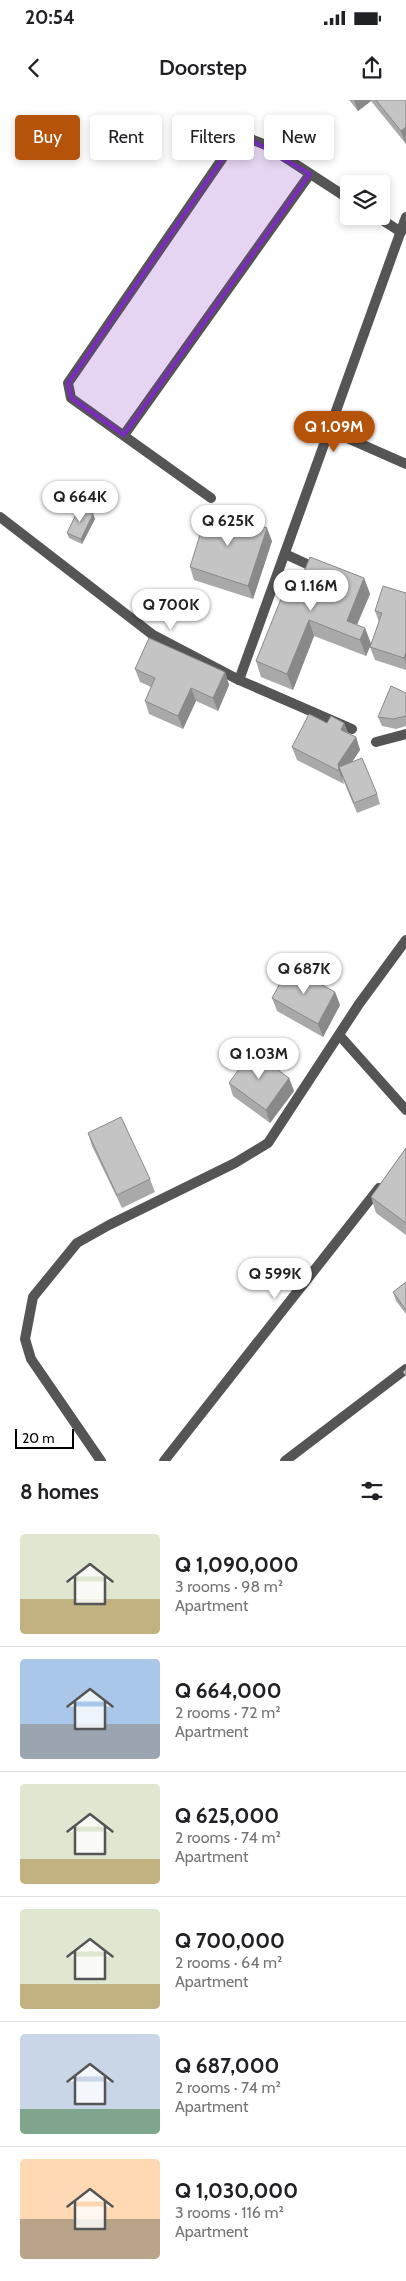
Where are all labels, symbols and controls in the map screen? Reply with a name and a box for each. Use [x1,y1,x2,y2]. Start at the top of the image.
text: 20:54 [25,6,75,29]
icon: back [20,54,48,82]
text: Doorstep [159,54,247,81]
icon: share [358,54,386,82]
chip: Buy [15,115,80,160]
chip: Rent [90,115,162,160]
chip: Filters [172,115,254,160]
chip: New [264,115,334,160]
map controls [340,175,390,225]
button: layers [340,175,390,225]
pin: Q 1.09M [288,410,380,453]
text: Q 1.09M [305,417,363,436]
pin: Q 664K [39,480,121,523]
text: Q 664K [53,487,107,506]
pin: Q 625K [187,504,269,547]
text: Q 625K [202,511,254,530]
pin: Q 1.16M [265,570,357,612]
text: Q 1.16M [284,576,338,595]
pin: Q 700K [130,588,212,631]
text: Q 700K [143,595,199,614]
pin: Q 687K [263,952,345,995]
text: Q 687K [278,959,330,978]
pin: Q 1.03M [213,1038,305,1080]
text: Q 1.03M [230,1044,288,1063]
pin: Q 599K [234,1258,316,1300]
text: Q 599K [249,1264,301,1283]
scale bar [15,1426,74,1449]
text: 20 m [22,1429,55,1447]
icon: filters [358,1477,386,1505]
text: 8 homes [20,1479,99,1504]
text: Q 1,090,000 [175,1552,299,1577]
icon: home [60,1554,120,1614]
text: 3 rooms · 98 m² [175,1577,283,1596]
text: Apartment [175,1596,248,1615]
text: Q 664,000 [175,1678,282,1703]
icon: home [60,1679,120,1739]
text: 2 rooms · 72 m² [175,1703,280,1722]
text: Apartment [175,1722,248,1741]
text: Q 625,000 [175,1803,279,1828]
icon: home [60,1804,120,1864]
text: 2 rooms · 74 m² [175,1828,281,1847]
text: Apartment [175,1847,248,1866]
text: Q 700,000 [175,1928,285,1953]
icon: home [60,1929,120,1989]
text: 2 rooms · 64 m² [175,1953,282,1972]
text: Apartment [175,1972,248,1991]
text: Q 687,000 [175,2053,279,2078]
icon: home [60,2054,120,2114]
text: 2 rooms · 74 m² [175,2078,281,2097]
text: Apartment [175,2097,248,2116]
text: Q 1,030,000 [175,2178,298,2203]
icon: home [60,2179,120,2239]
text: 3 rooms · 116 m² [175,2203,284,2222]
text: Apartment [175,2222,248,2241]

